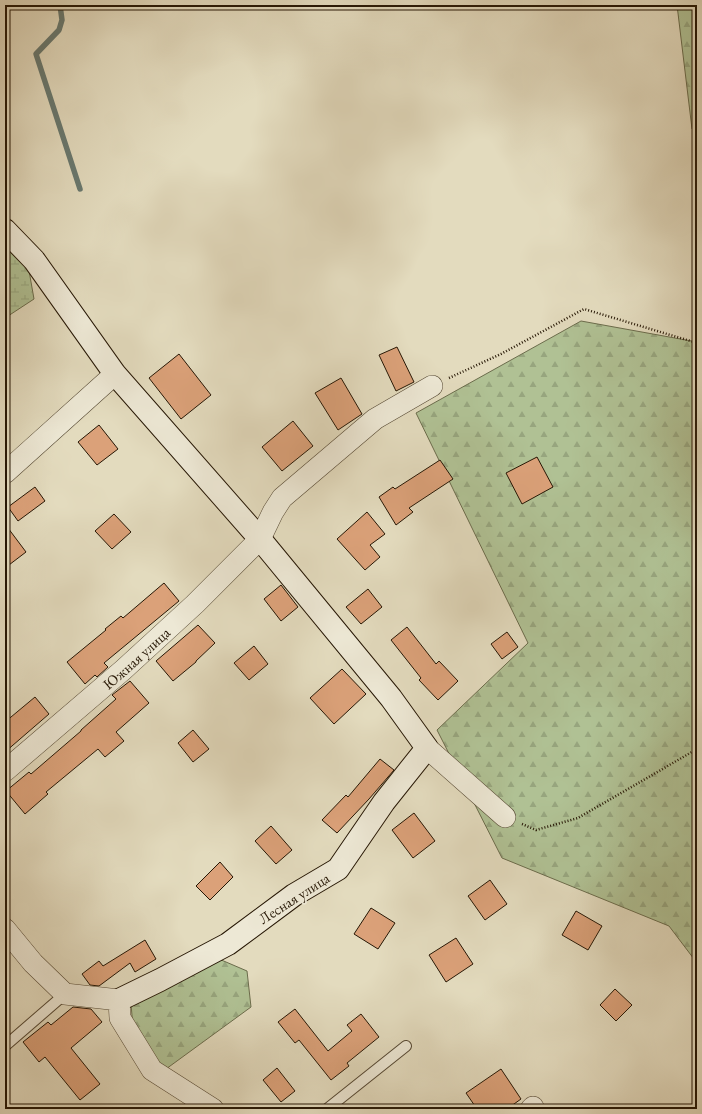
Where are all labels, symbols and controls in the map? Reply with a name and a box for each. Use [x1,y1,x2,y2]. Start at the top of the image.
street label: Южная улица [98,622,174,693]
street label: Лесная улица [255,868,333,928]

